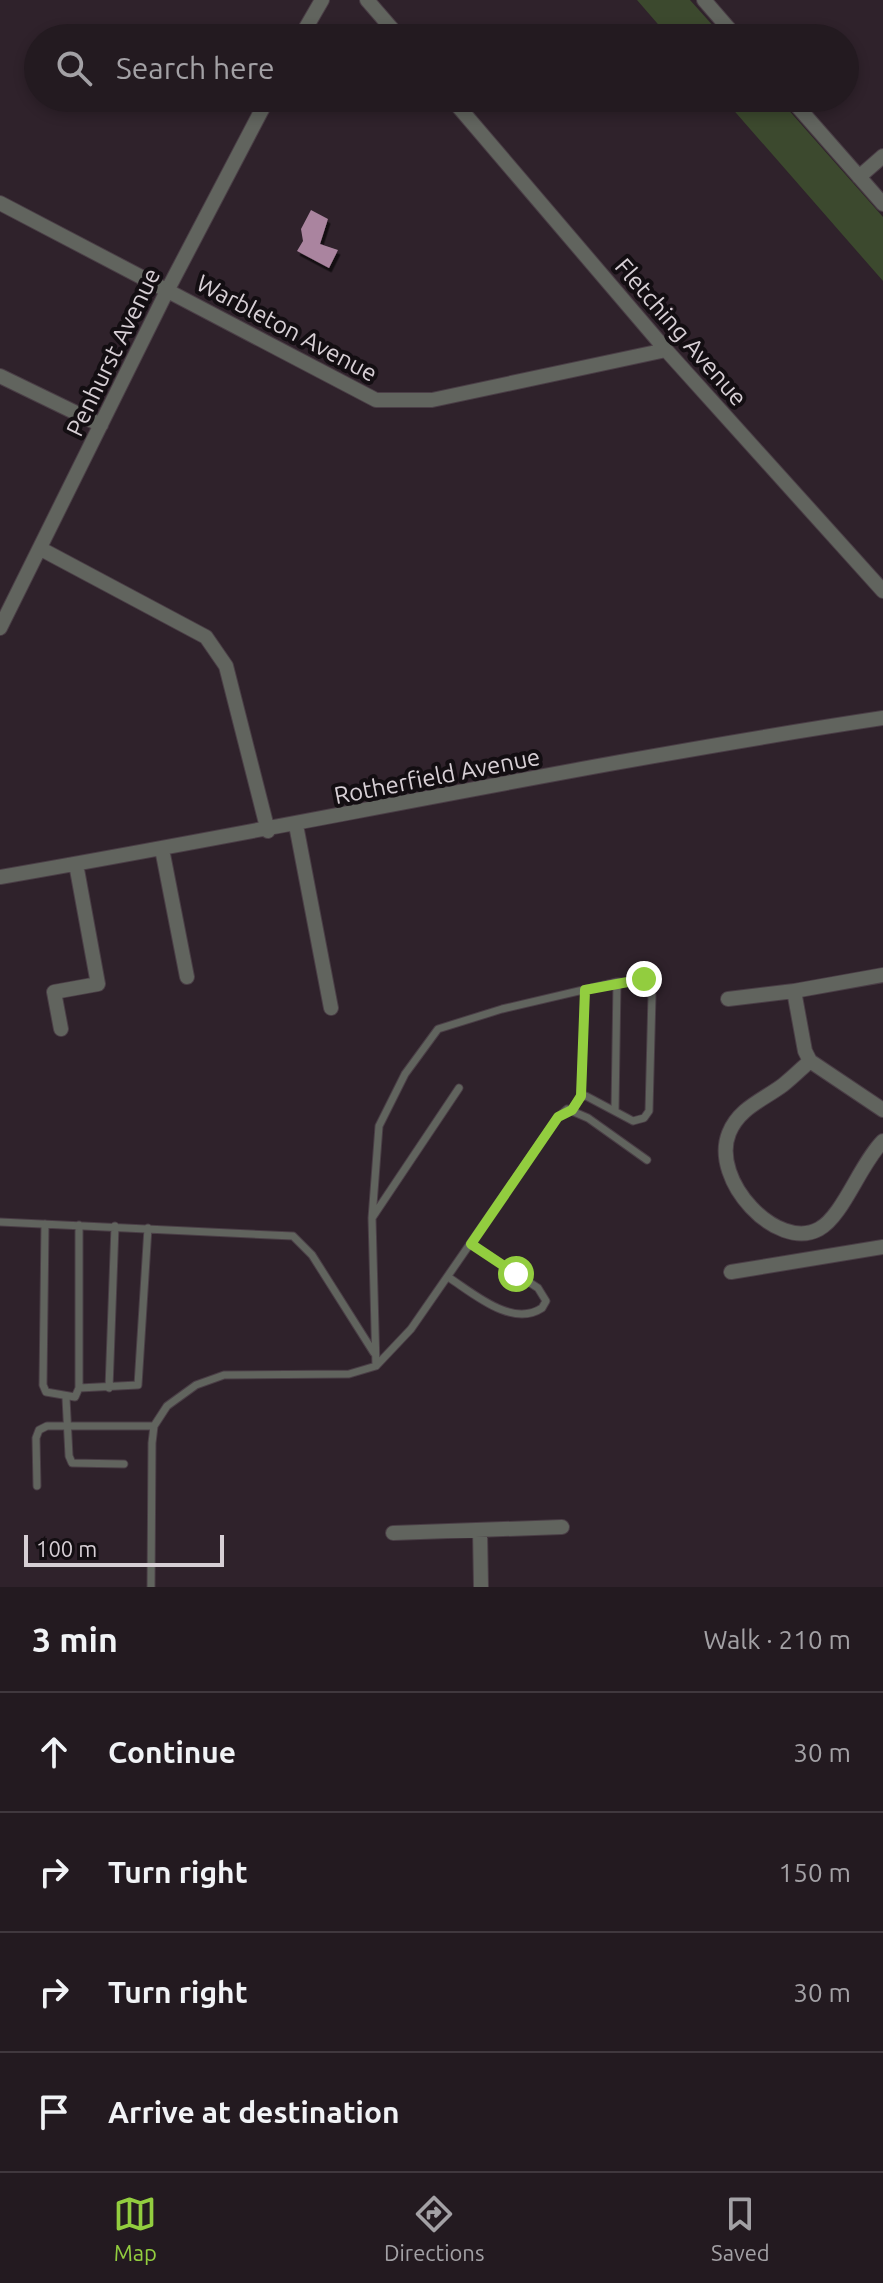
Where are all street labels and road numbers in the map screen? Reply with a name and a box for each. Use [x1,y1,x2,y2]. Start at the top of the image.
street label: Fletching Avenue [610,253,752,411]
street label: Penhurst Avenue [61,264,165,440]
street label: Warbleton Avenue [192,269,382,387]
street label: Rotherfield Avenue [332,743,542,809]

